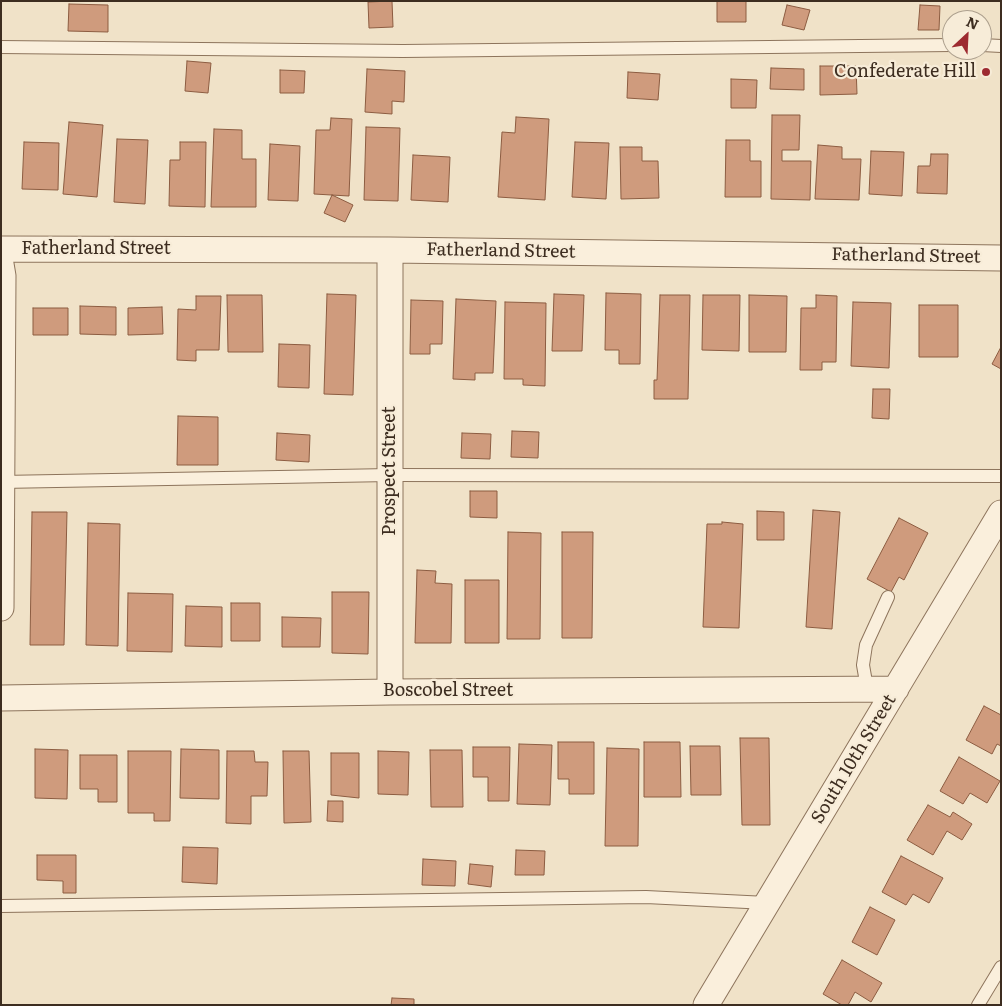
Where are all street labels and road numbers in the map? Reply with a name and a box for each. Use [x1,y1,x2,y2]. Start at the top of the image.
street label: Fatherland Street [21,238,171,260]
street label: Fatherland Street [426,239,576,263]
street label: Fatherland Street [831,244,981,268]
street label: Prospect Street [379,406,401,536]
street label: Boscobel Street [383,680,513,702]
street label: South 10th Street [807,690,901,828]

